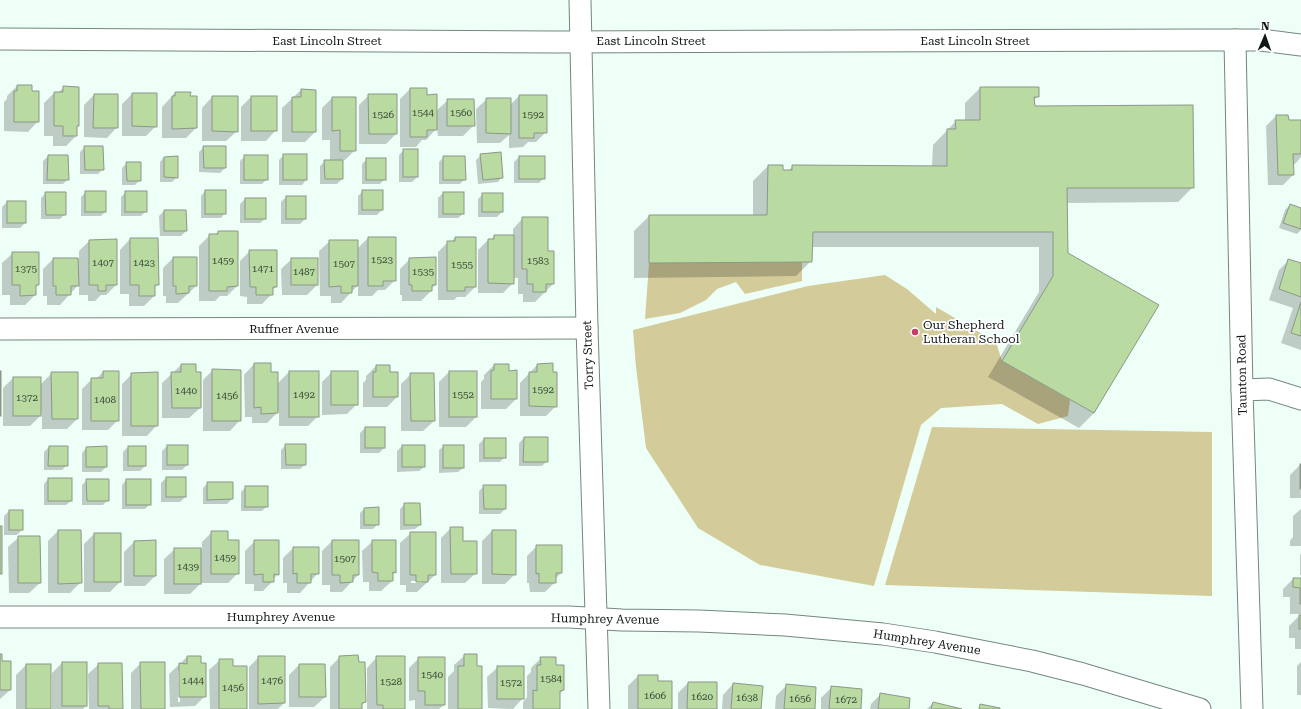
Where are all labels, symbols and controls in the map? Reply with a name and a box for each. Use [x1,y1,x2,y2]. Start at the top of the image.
north arrow [1245,16,1285,56]
text: N [1261,20,1270,33]
street label: East Lincoln Street [272,34,382,48]
street label: East Lincoln Street [596,34,706,48]
street label: East Lincoln Street [920,34,1030,48]
house number: 1544 [412,107,435,118]
house number: 1560 [450,107,473,118]
house number: 1526 [372,109,395,120]
house number: 1592 [522,109,545,120]
house number: 1523 [371,254,394,265]
house number: 1459 [212,255,235,266]
house number: 1583 [527,255,550,266]
house number: 1407 [92,257,115,268]
house number: 1423 [133,257,156,268]
house number: 1507 [333,258,356,269]
house number: 1555 [451,259,474,270]
house number: 1375 [15,263,38,274]
house number: 1471 [252,263,275,274]
house number: 1487 [293,266,316,277]
house number: 1535 [412,266,435,277]
place label: Our Shepherd Lutheran School [923,318,1020,346]
street label: Torry Street [580,320,596,390]
street label: Ruffner Avenue [249,322,339,336]
marker: Our Shepherd Lutheran School [910,327,920,337]
street label: Taunton Road [1234,334,1250,416]
house number: 1592 [532,384,555,395]
house number: 1440 [175,385,198,396]
house number: 1492 [293,389,316,400]
house number: 1552 [452,389,475,400]
house number: 1456 [216,390,239,401]
house number: 1372 [16,392,39,403]
house number: 1408 [94,394,117,405]
house number: 1459 [214,552,237,563]
house number: 1507 [334,553,357,564]
house number: 1439 [177,561,200,572]
street label: Humphrey Avenue [227,610,336,624]
street label: Humphrey Avenue [551,611,660,627]
street label: Humphrey Avenue [872,627,982,657]
house number: 1540 [421,669,444,680]
house number: 1584 [540,673,563,684]
house number: 1444 [182,675,205,686]
house number: 1476 [261,675,284,686]
house number: 1528 [380,676,403,687]
house number: 1572 [500,677,523,688]
house number: 1456 [222,682,245,693]
house number: 1606 [644,690,667,701]
house number: 1620 [691,691,714,702]
house number: 1638 [736,692,759,703]
house number: 1656 [789,693,812,704]
house number: 1672 [835,694,858,705]

